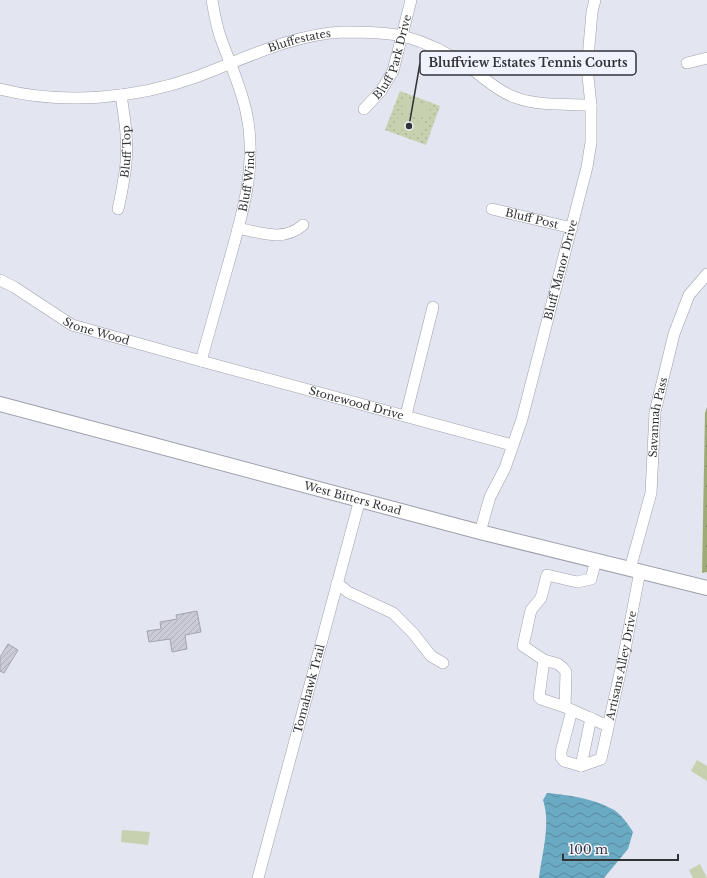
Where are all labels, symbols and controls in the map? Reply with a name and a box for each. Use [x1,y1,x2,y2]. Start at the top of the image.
street label: Bluff Park Drive [370,13,414,102]
street label: Bluffestates [266,26,331,55]
callout: Bluffview Estates Tennis Courts [420,51,636,75]
text: Bluffview Estates Tennis Courts [428,55,628,70]
street label: Bluff Top [117,125,134,179]
street label: Bluff Wind [236,150,257,213]
street label: Bluff Post [504,205,561,232]
street label: Bluff Manor Drive [541,218,580,321]
street label: Stone Wood [60,314,132,348]
street label: Savannah Pass [646,376,670,458]
street label: Stonewood Drive [307,383,406,423]
street label: West Bitters Road [301,478,404,518]
street label: Artisans Alley Drive [603,610,639,722]
street label: Tomahawk Trail [290,642,328,735]
scale bar [563,836,678,862]
text: 100 m [569,842,608,857]

